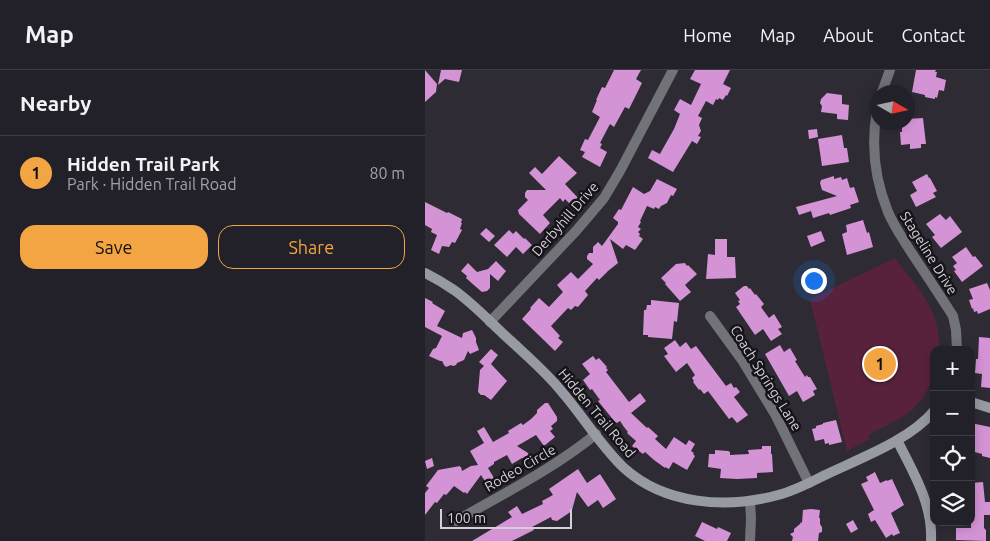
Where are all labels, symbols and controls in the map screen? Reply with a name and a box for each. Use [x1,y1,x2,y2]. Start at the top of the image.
text: Map [25,21,74,48]
text: Home [683,25,732,45]
text: Map [760,25,795,45]
text: About [823,25,873,45]
text: Contact [901,25,965,45]
north arrow [870,85,915,130]
text: Nearby [20,91,91,115]
text: Hidden Trail Park [67,153,220,175]
text: 1 [31,164,41,182]
text: 80 m [369,164,405,182]
text: Park · Hidden Trail Road [67,175,237,193]
street label: Derbyhill Drive [528,179,602,259]
street label: Stageline Drive [897,209,961,297]
button: Save [20,225,208,269]
button: Share [218,225,405,269]
your location [801,268,827,294]
street label: Coach Springs Lane [727,322,805,434]
pin: 1 [864,345,896,383]
map controls [930,346,975,526]
button: + [930,346,975,391]
street label: Hidden Trail Road [555,365,639,461]
button: − [930,391,975,436]
button: locate [930,436,975,481]
street label: Rodeo Circle [482,441,558,495]
button: layers [930,481,975,526]
scale bar [440,506,573,529]
text: 100 m [447,510,486,526]

